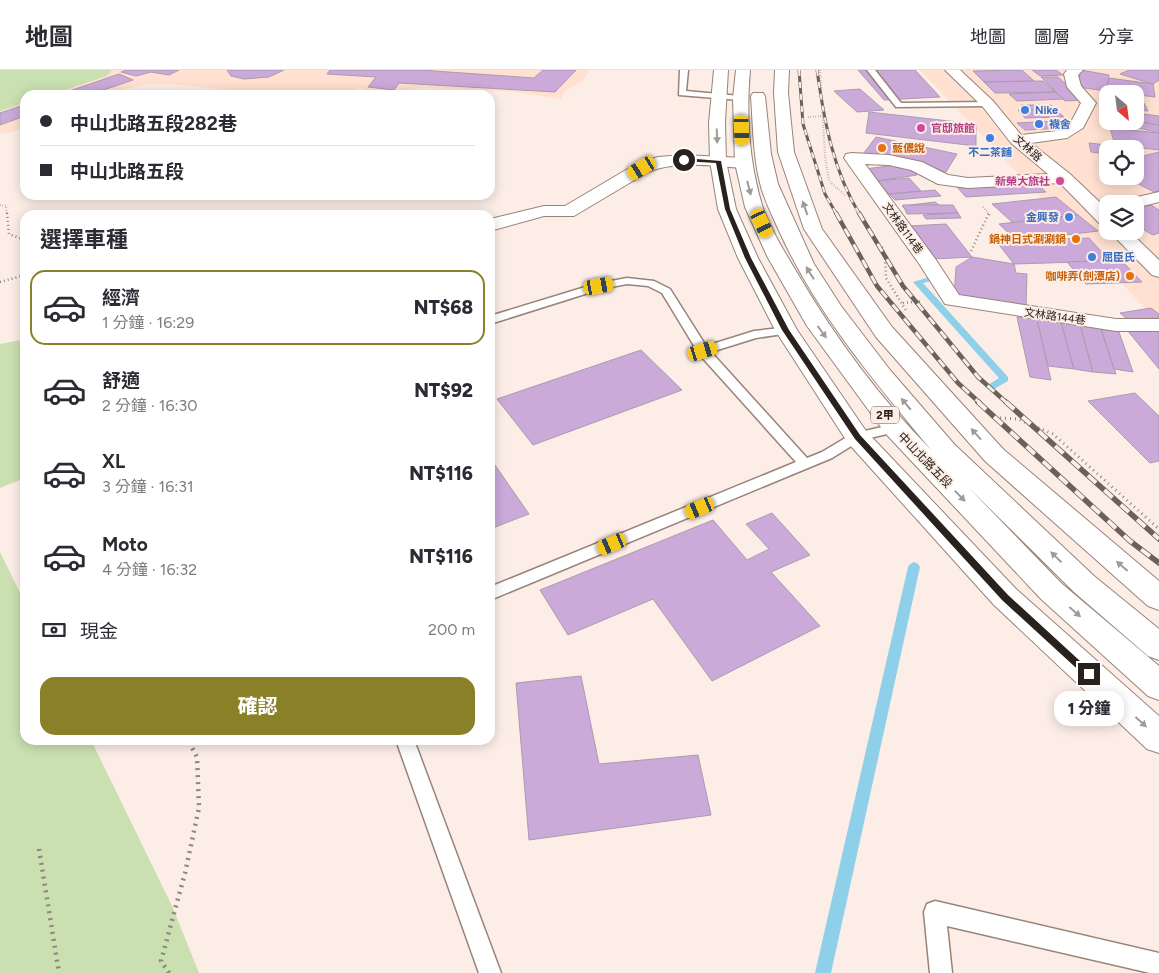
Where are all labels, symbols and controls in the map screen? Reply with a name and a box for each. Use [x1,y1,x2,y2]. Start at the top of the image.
text: 地圖 [25,22,73,51]
text: 地圖 [970,26,1006,48]
text: 圖層 [1034,26,1070,48]
text: 分享 [1098,26,1134,48]
north arrow [1099,85,1144,130]
map controls [1099,85,1144,240]
marker: Nike [1019,104,1031,116]
place label: Nike [1035,104,1058,117]
text: 中山北路五段282巷 [70,112,237,135]
car [733,115,750,145]
marker: 襪舍 [1033,118,1045,130]
place label: 襪舍 [1049,118,1071,131]
marker: 官邸旅館 [915,122,927,134]
place label: 官邸旅館 [931,122,975,135]
one-way arrow [713,128,721,144]
marker: 不二茶舖 [984,132,996,144]
street label: 文林路 [1011,133,1044,164]
button: locate [1099,140,1144,185]
marker: 藍儂說 [876,142,888,154]
place label: 藍儂說 [892,142,925,155]
place label: 不二茶舖 [968,146,1012,159]
route start [673,149,695,171]
car [625,154,658,182]
text: 中山北路五段 [70,160,184,183]
place label: 新榮大旅社 [995,175,1050,188]
marker: 新榮大旅社 [1054,175,1066,187]
one-way arrow [746,180,754,195]
button: layers [1099,195,1144,240]
one-way arrow [801,200,809,215]
street label: 文林路114巷 [880,200,925,256]
car [748,206,775,240]
place label: 金興發 [1026,211,1059,224]
marker: 金興發 [1063,211,1075,223]
text: 選擇車種 [40,226,128,253]
place label: 鍋神日式涮涮鍋 [989,233,1066,246]
marker: 鍋神日式涮涮鍋 [1070,233,1082,245]
marker: 屈臣氏 [1086,251,1098,263]
place label: 屈臣氏 [1102,251,1135,264]
one-way arrow [805,267,814,280]
place label: 咖啡弄(劍潭店) [1046,270,1120,283]
marker: 咖啡弄(劍潭店) [1124,270,1136,282]
car [582,276,615,296]
icon: car [42,285,87,330]
text: 經濟 [102,286,140,309]
text: NT$68 [414,296,473,319]
street label: 文林路144巷 [1023,306,1087,327]
text: 1 分鐘 · 16:29 [102,313,194,332]
one-way arrow [817,325,828,338]
car [686,339,719,363]
icon: car [42,368,87,413]
text: 舒適 [102,369,140,392]
text: NT$92 [414,379,473,402]
text: 2 分鐘 · 16:30 [102,396,198,415]
one-way arrow [900,398,911,411]
road number: 2甲 [871,406,899,424]
street label: 中山北路五段 [895,429,955,491]
one-way arrow [970,429,982,441]
text: XL [102,450,125,473]
icon: car [42,451,87,496]
text: NT$116 [409,462,473,485]
text: 3 分鐘 · 16:31 [102,477,194,496]
one-way arrow [954,490,966,502]
car [683,495,716,521]
car [595,531,628,557]
text: Moto [102,533,148,556]
icon: car [42,534,87,579]
text: NT$116 [409,545,473,568]
one-way arrow [1051,551,1063,563]
text: 4 分鐘 · 16:32 [102,560,197,579]
one-way arrow [1117,560,1129,572]
one-way arrow [1068,606,1081,617]
icon: cash [40,616,68,644]
text: 現金 [80,620,118,643]
text: 200 m [428,620,475,639]
route end [1078,663,1100,685]
button: 確認 [40,677,475,735]
callout: 1 分鐘 [1054,692,1124,726]
text: 1 分鐘 [1068,699,1110,718]
one-way arrow [1135,716,1147,728]

